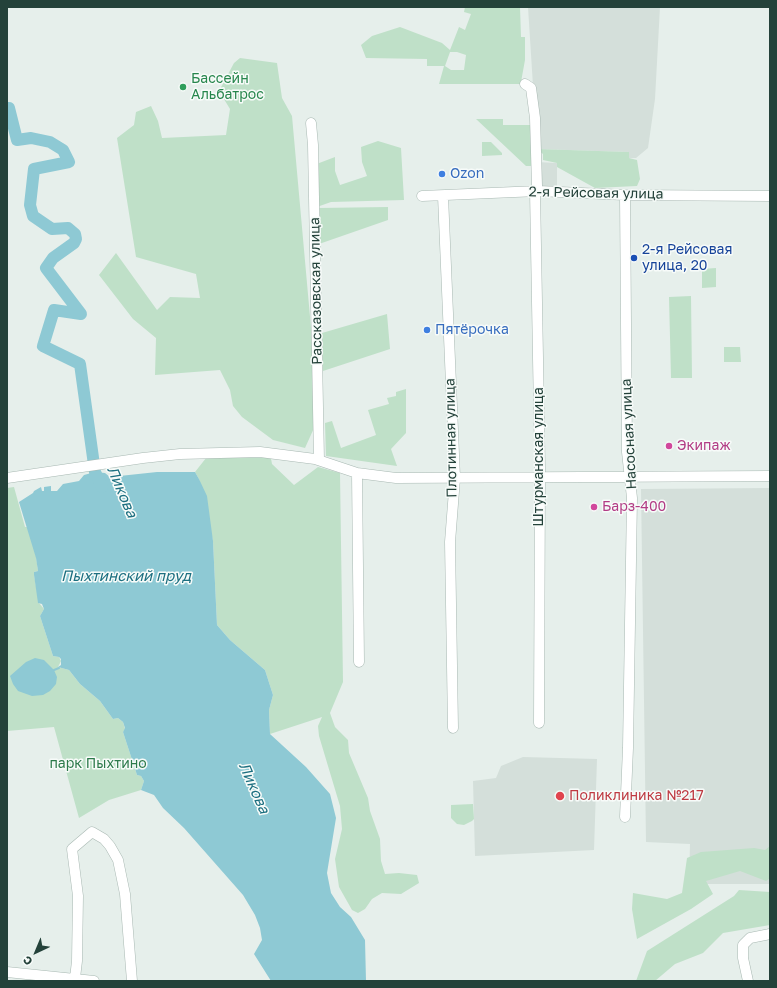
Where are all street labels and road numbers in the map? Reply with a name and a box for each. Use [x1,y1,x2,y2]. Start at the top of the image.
street label: 2-я Рейсовая улица [528,183,664,203]
street label: Рассказовская улица [306,217,326,365]
street label: Плотинная улица [442,378,460,498]
street label: Насосная улица [618,378,640,490]
street label: Штурманская улица [531,387,547,527]

